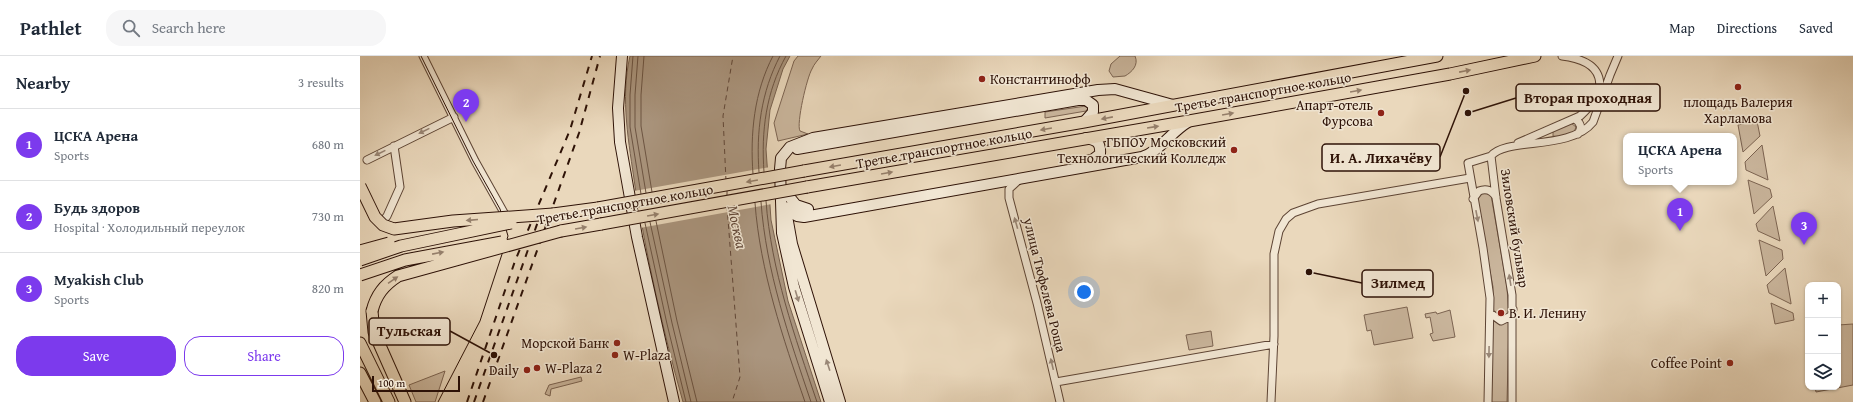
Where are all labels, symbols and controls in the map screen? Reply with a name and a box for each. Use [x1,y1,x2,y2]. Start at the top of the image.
search box [106,10,386,46]
text: Pathlet [20,14,82,42]
icon: search [120,17,142,39]
text: Search here [152,17,226,38]
text: Map [1669,18,1695,38]
text: Directions [1717,18,1777,38]
text: Saved [1799,18,1833,38]
street label: Третье транспортное кольцо [1173,67,1353,117]
one-way arrow [1459,67,1471,73]
place label: Константинофф [990,69,1091,89]
text: Nearby [16,70,70,95]
text: 3 results [298,73,344,92]
marker: Константинофф [977,74,987,84]
marker: площадь Валерия Харламова [1733,82,1743,92]
callout: Вторая проходная [1516,84,1660,111]
one-way arrow [1350,87,1362,93]
text: Вторая проходная [1524,87,1652,108]
pin: 2 [453,89,479,122]
place label: площадь Валерия Харламова [1683,92,1793,128]
place label: Апарт-отель Фурсова [1296,95,1373,131]
marker: Апарт-отель Фурсова [1376,108,1386,118]
one-way arrow [1222,111,1234,117]
one-way arrow [1101,115,1113,121]
street label: Третье транспортное кольцо [854,123,1034,173]
one-way arrow [1146,124,1159,130]
text: ЦСКА Арена [54,125,138,146]
one-way arrow [1040,126,1052,132]
one-way arrow [418,128,429,134]
place label: ГБПОУ Московский Технологический Колледж [1057,132,1227,168]
popup [1623,133,1737,185]
text: 1 [26,135,32,154]
text: 680 m [312,135,344,154]
text: ЦСКА Арена [1638,139,1722,160]
callout: И. А. Лихачёву [1322,144,1440,171]
marker: ГБПОУ Московский Технологический Колледж [1229,145,1239,155]
text: Sports [54,146,89,165]
text: И. А. Лихачёву [1330,147,1432,168]
one-way arrow [375,150,386,156]
text: Sports [1638,160,1673,179]
one-way arrow [829,163,841,169]
street label: Зиловский бульвар [1496,167,1534,289]
one-way arrow [881,170,893,176]
one-way arrow [746,178,758,184]
street label: Третье транспортное кольцо [535,179,715,229]
text: Будь здоров [54,197,140,218]
pin: 1 [1667,198,1693,231]
water label: Москва [723,203,752,251]
text: 2 [26,207,32,226]
text: 730 m [312,207,344,226]
one-way arrow [1474,209,1480,222]
one-way arrow [647,211,659,217]
pin: 3 [1791,212,1817,245]
street label: улица Тюфелева Роща [1018,215,1071,355]
one-way arrow [466,216,478,223]
one-way arrow [1012,217,1018,229]
text: Hospital · Холодильный переулок [54,218,245,237]
one-way arrow [575,224,587,230]
one-way arrow [432,250,444,256]
text: Myakish Club [54,269,144,290]
callout: Зилмед [1362,270,1433,297]
text: Зилмед [1371,272,1425,293]
one-way arrow [1507,273,1513,286]
one-way arrow [388,276,398,284]
text: 3 [26,279,32,298]
text: 820 m [312,279,344,298]
your location [1074,282,1094,302]
map controls [1805,282,1841,390]
button: + [1805,282,1841,318]
text: Sports [54,290,89,309]
one-way arrow [794,290,800,302]
place label: В. И. Ленину [1509,303,1587,323]
marker: В. И. Ленину [1496,308,1506,318]
callout: Тульская [369,318,450,345]
button: − [1805,318,1841,354]
text: Тульская [377,320,441,341]
place label: Морской Банк [521,333,610,353]
button: Save [16,336,176,376]
button: Share [184,336,344,376]
marker: Морской Банк [612,338,622,348]
place label: W-Plaza [623,345,671,365]
one-way arrow [1486,346,1492,359]
marker: W-Plaza [610,350,620,360]
place label: Coffee Point [1651,353,1722,373]
button: layers [1805,354,1841,390]
place label: W-Plaza 2 [545,358,602,378]
one-way arrow [1048,358,1054,370]
marker: Coffee Point [1725,358,1735,368]
one-way arrow [825,359,831,371]
place label: Daily [489,360,519,380]
marker: W-Plaza 2 [532,363,542,373]
marker: Daily [522,365,532,375]
scale bar [372,374,460,393]
text: 100 m [378,375,405,391]

